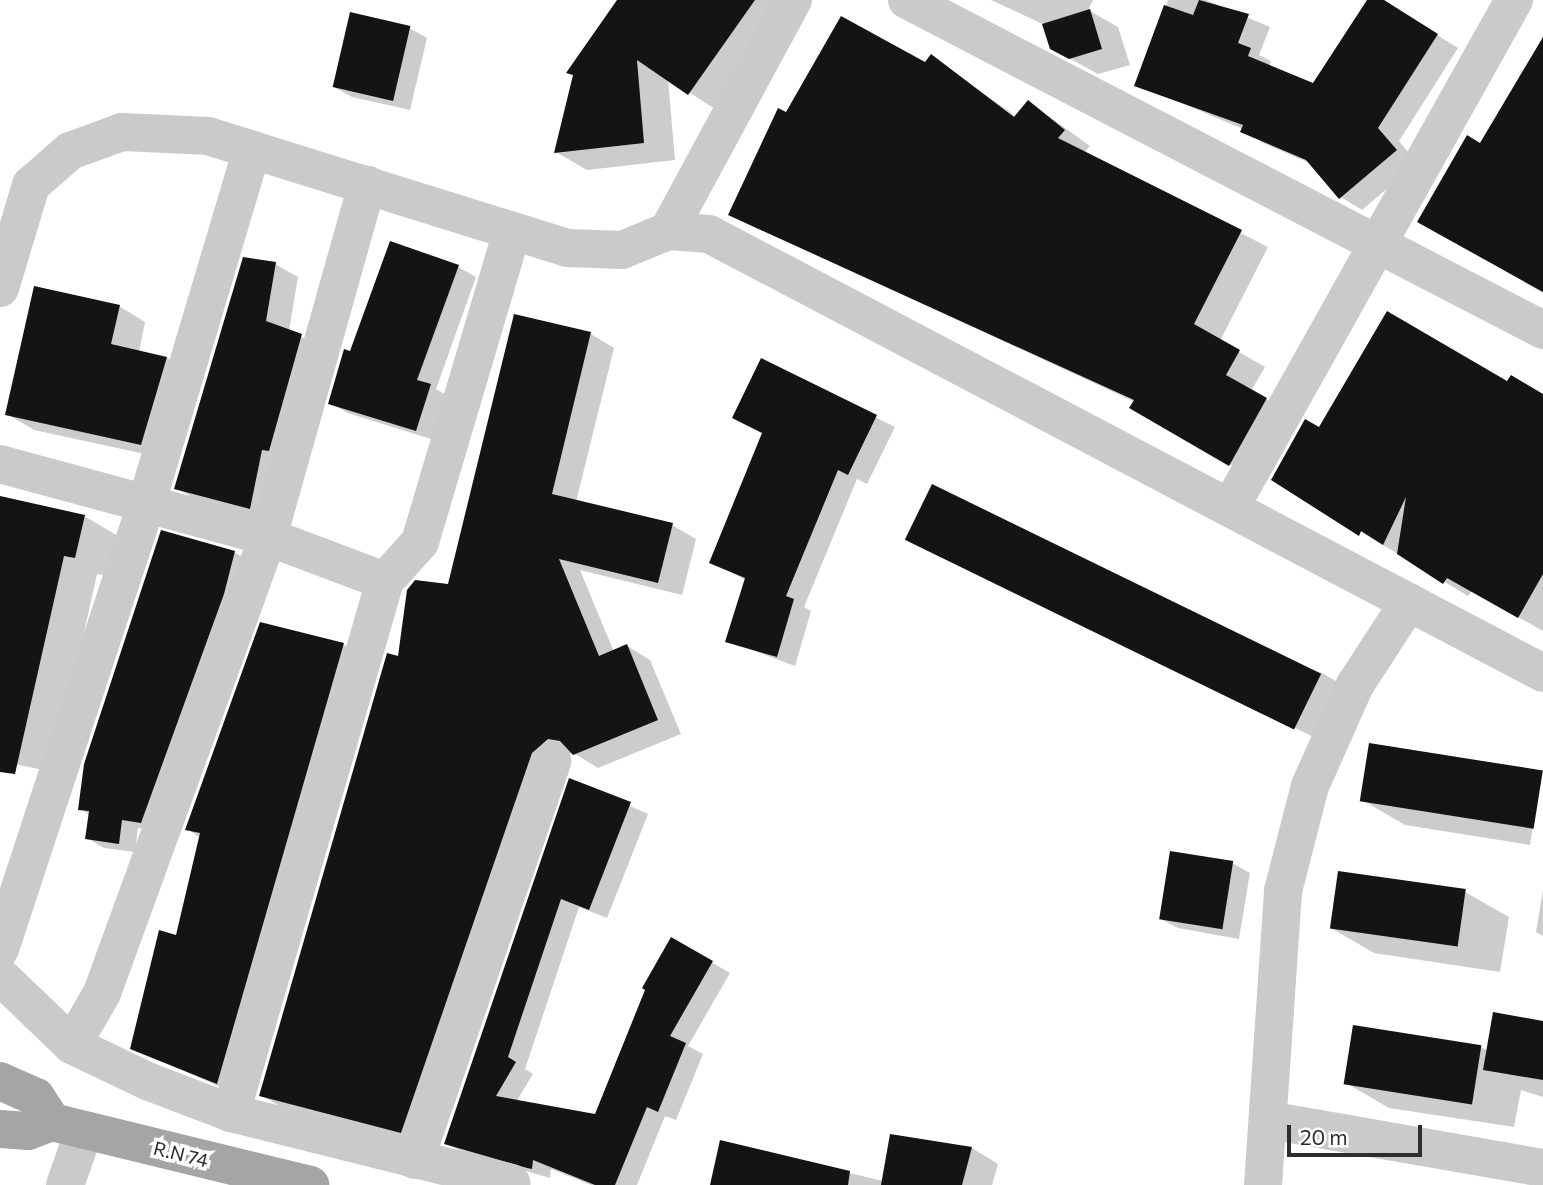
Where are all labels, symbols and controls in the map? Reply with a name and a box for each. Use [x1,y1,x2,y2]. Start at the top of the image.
scale bar [1291,1112,1426,1156]
text: 20 m [1300,1124,1348,1149]
street label: R.N 74 [151,1136,211,1172]

